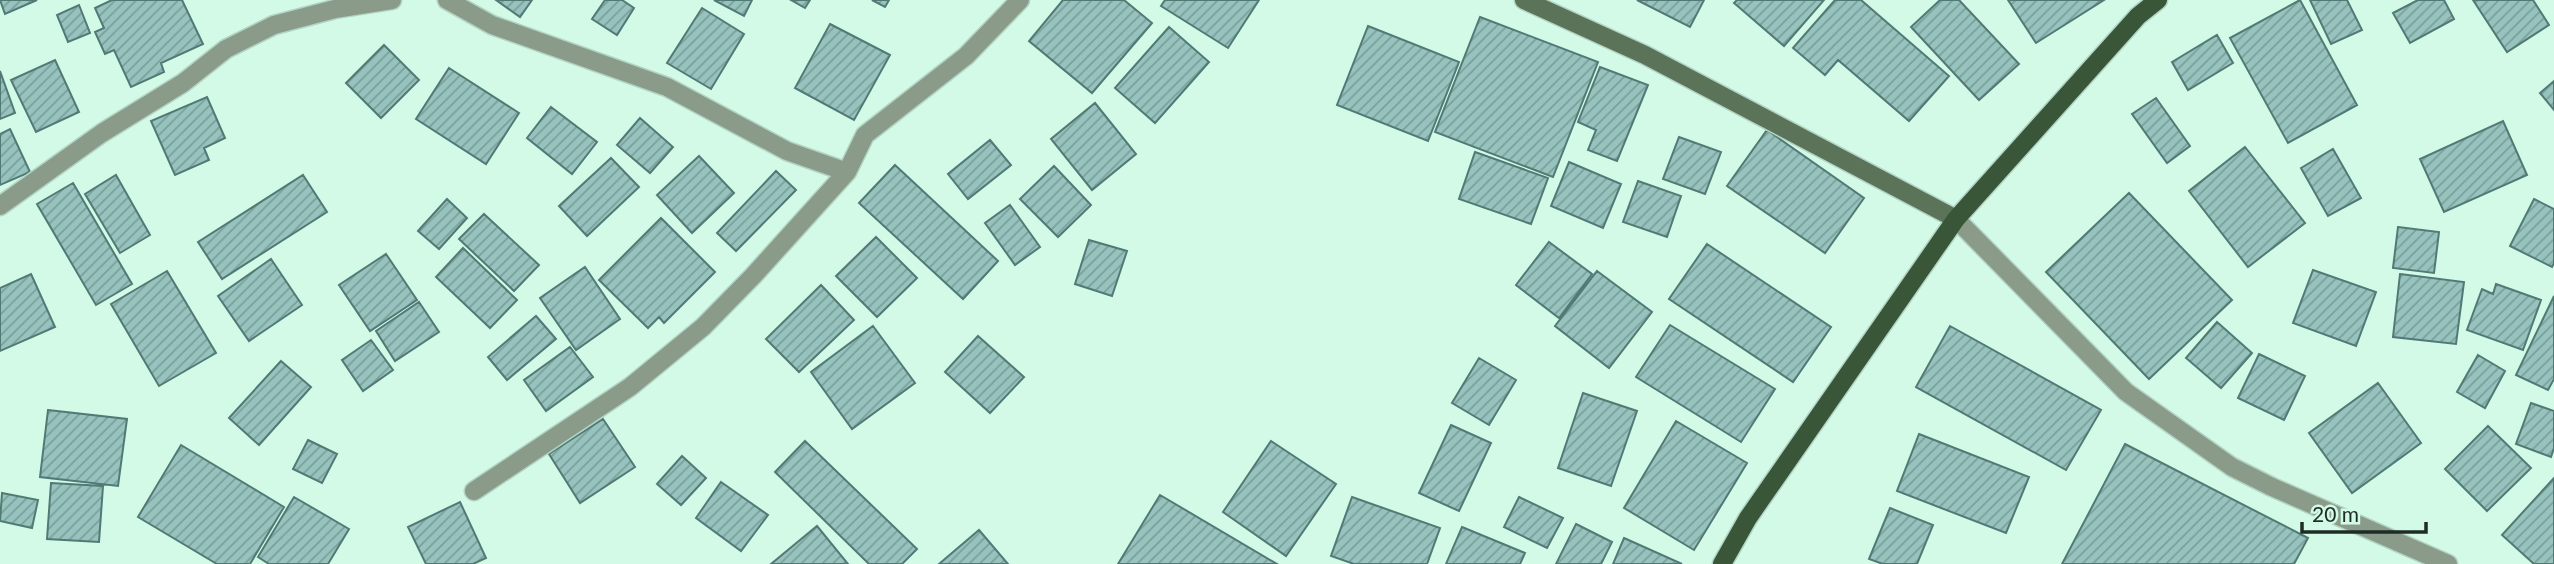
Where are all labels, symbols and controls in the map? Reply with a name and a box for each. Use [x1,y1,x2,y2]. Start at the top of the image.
scale bar [2302,490,2426,534]
text: 20 m [2312,501,2359,526]

